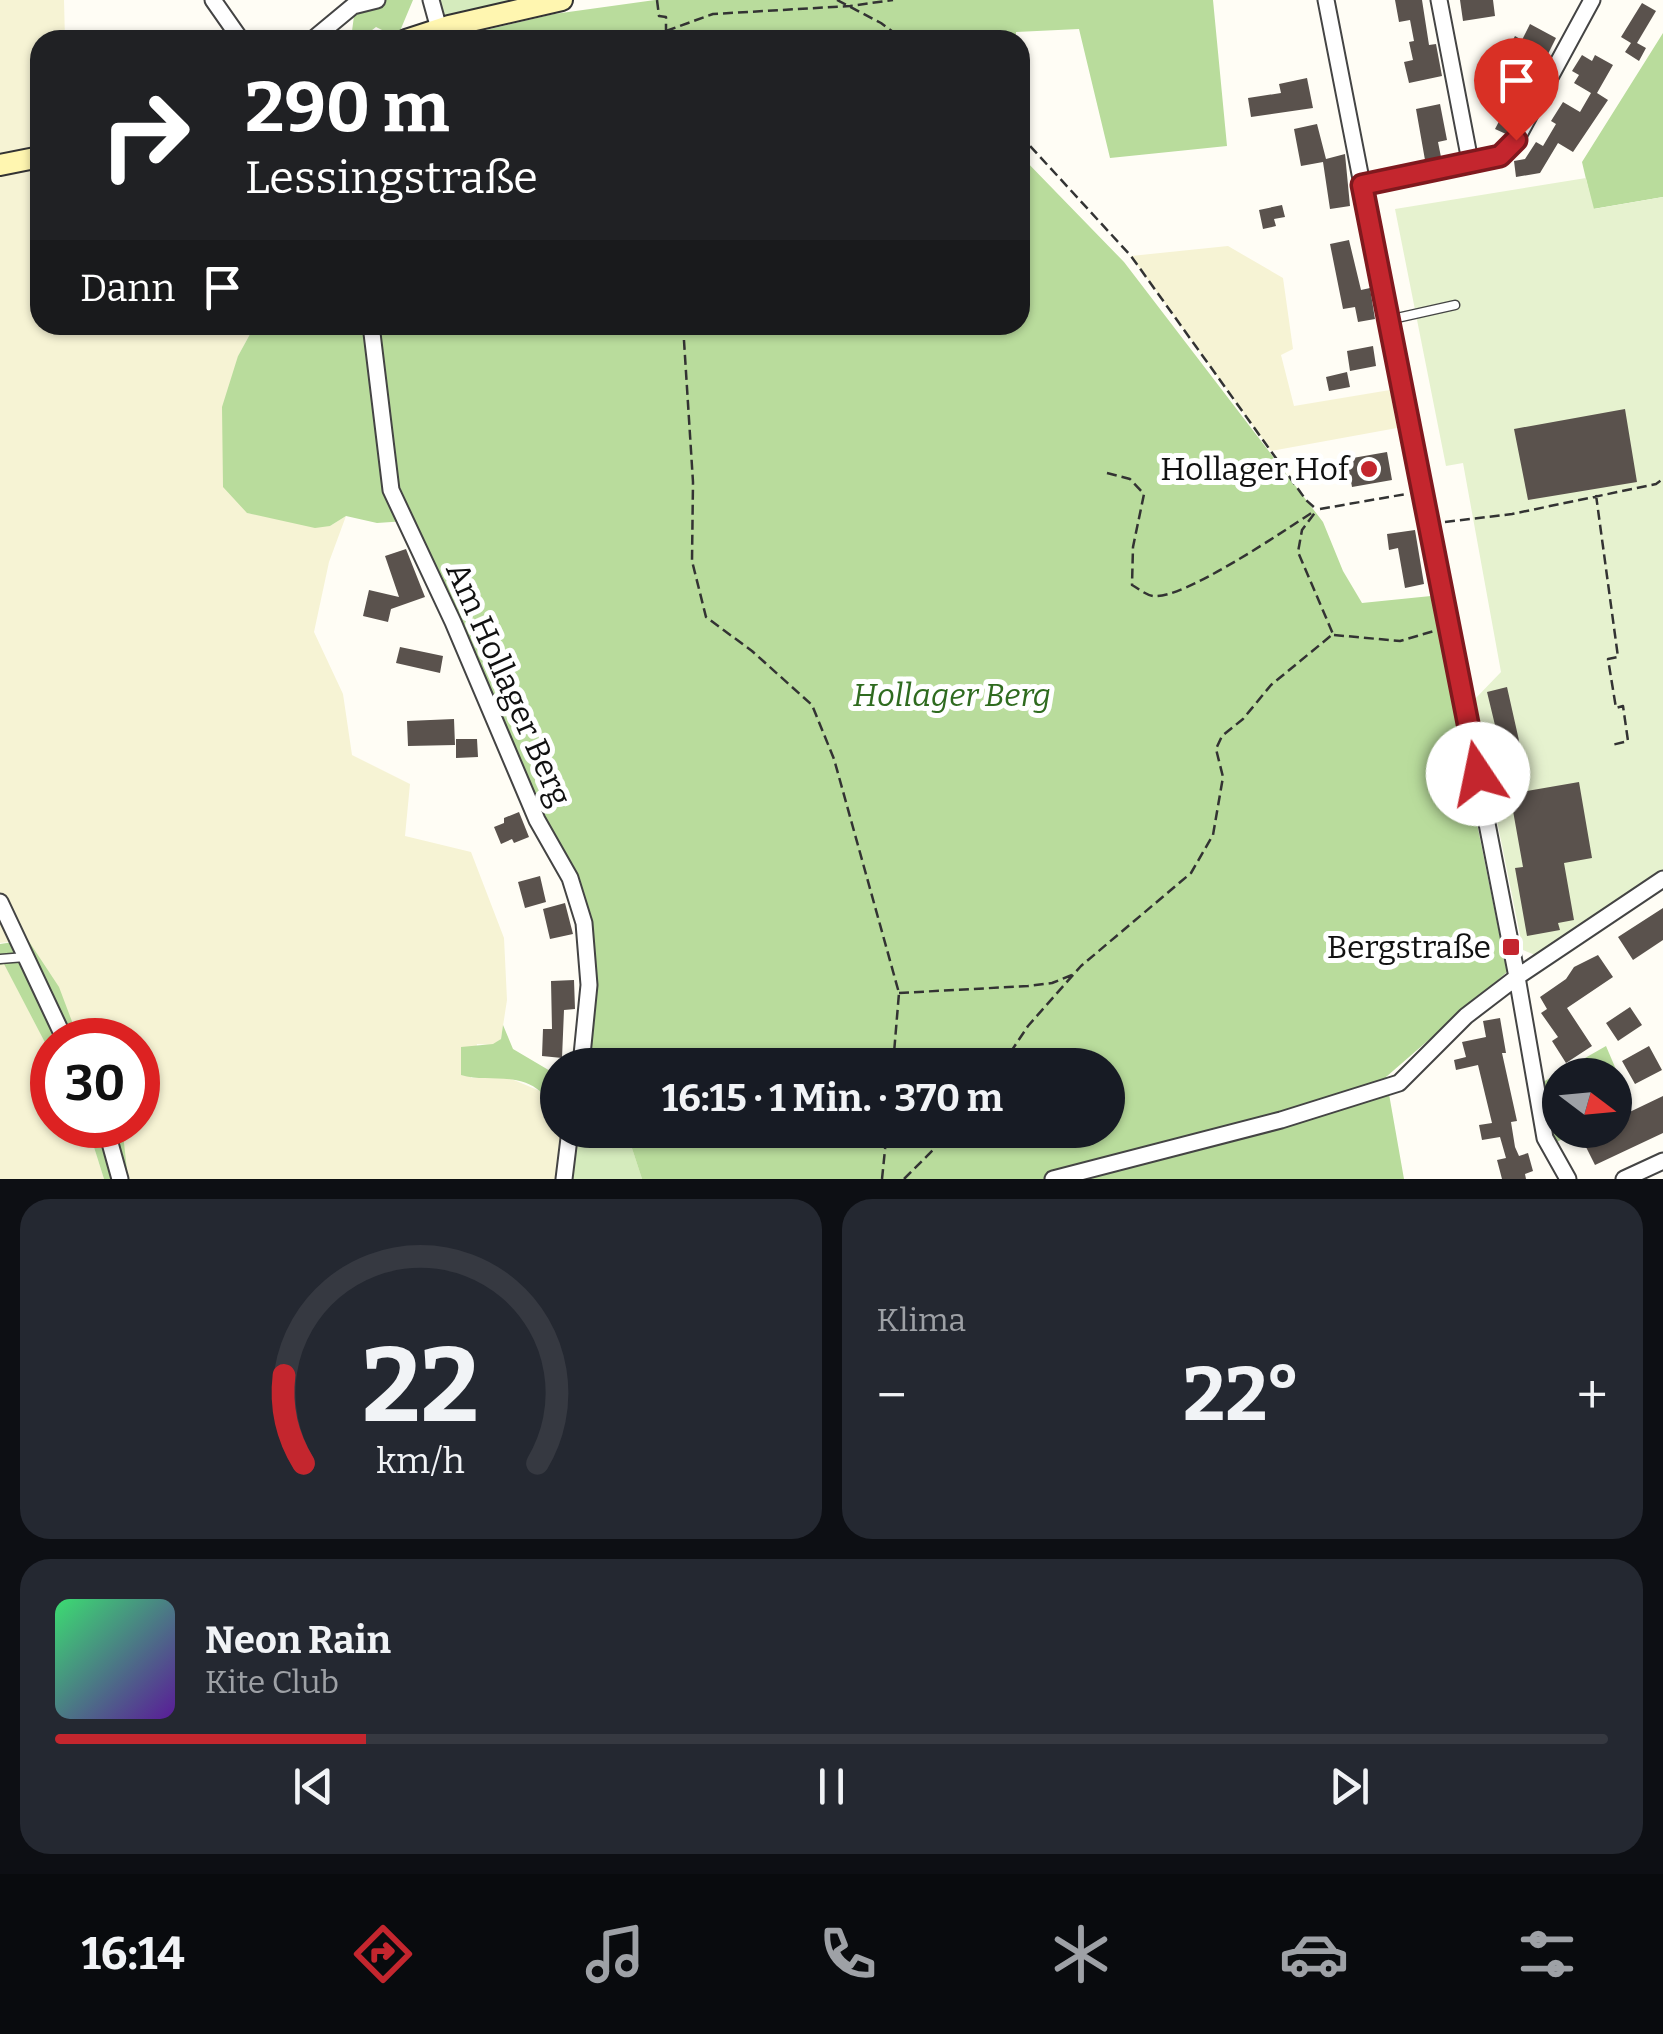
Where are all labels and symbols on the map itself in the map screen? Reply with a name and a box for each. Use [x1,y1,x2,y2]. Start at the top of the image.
pin [1474,38,1559,141]
place label: Hollager Hof [1160,450,1351,488]
marker: Hollager Hof [1358,458,1380,480]
street label: Am Hollager Berg [438,556,580,812]
park label: Hollager Berg [853,676,1051,714]
position arrow [1426,722,1530,826]
place label: Bergstraße [1327,928,1491,966]
marker: Bergstraße [1500,936,1522,958]
speed limit sign: 30 [30,1018,160,1148]
north arrow [1542,1058,1632,1148]

